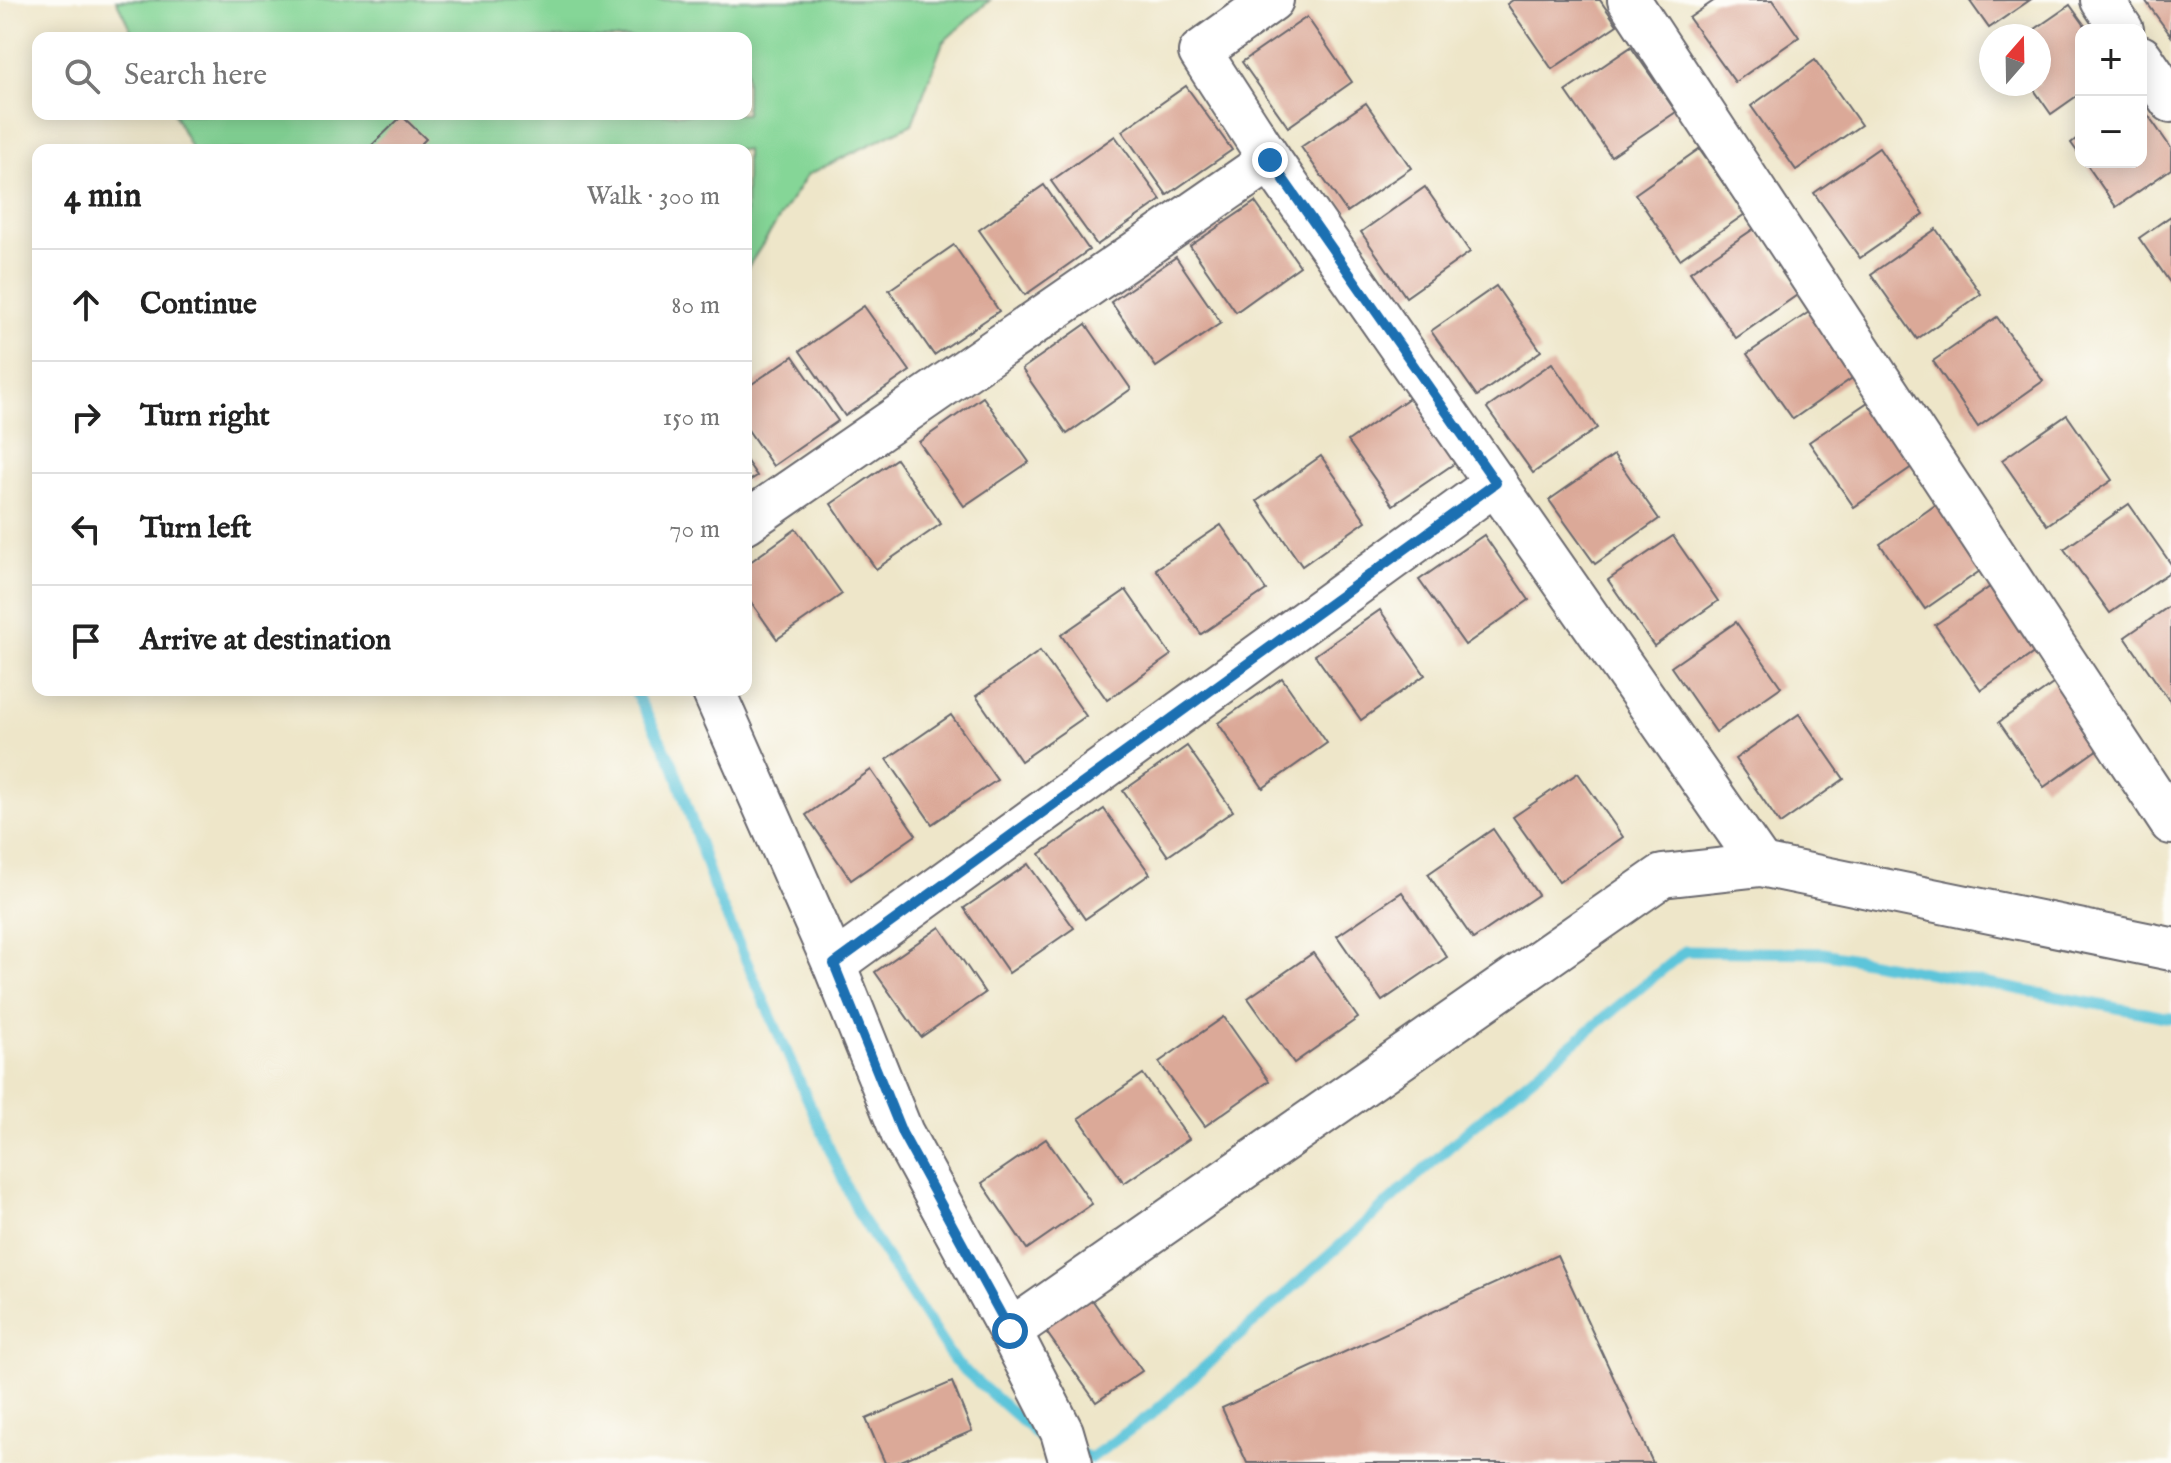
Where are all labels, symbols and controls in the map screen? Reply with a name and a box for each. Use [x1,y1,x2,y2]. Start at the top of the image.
north arrow [1979,24,2051,96]
map controls [2075,24,2147,168]
button: + [2075,24,2147,96]
search box [32,32,752,120]
icon: search [60,54,104,98]
text: Search here [124,57,267,95]
button: − [2075,96,2147,168]
route end [1252,142,1288,178]
text: 4 min [64,175,142,218]
text: Walk · 300 m [586,180,720,213]
icon: ahead [64,283,108,327]
text: Continue [140,286,257,324]
text: 80 m [671,289,720,322]
icon: right [64,395,108,439]
text: Turn right [140,398,270,436]
text: 150 m [662,401,720,434]
icon: left [64,507,108,551]
text: Turn left [140,510,251,548]
text: 70 m [669,513,720,546]
icon: arrive [64,619,108,663]
text: Arrive at destination [140,622,391,660]
route start [992,1313,1028,1349]

